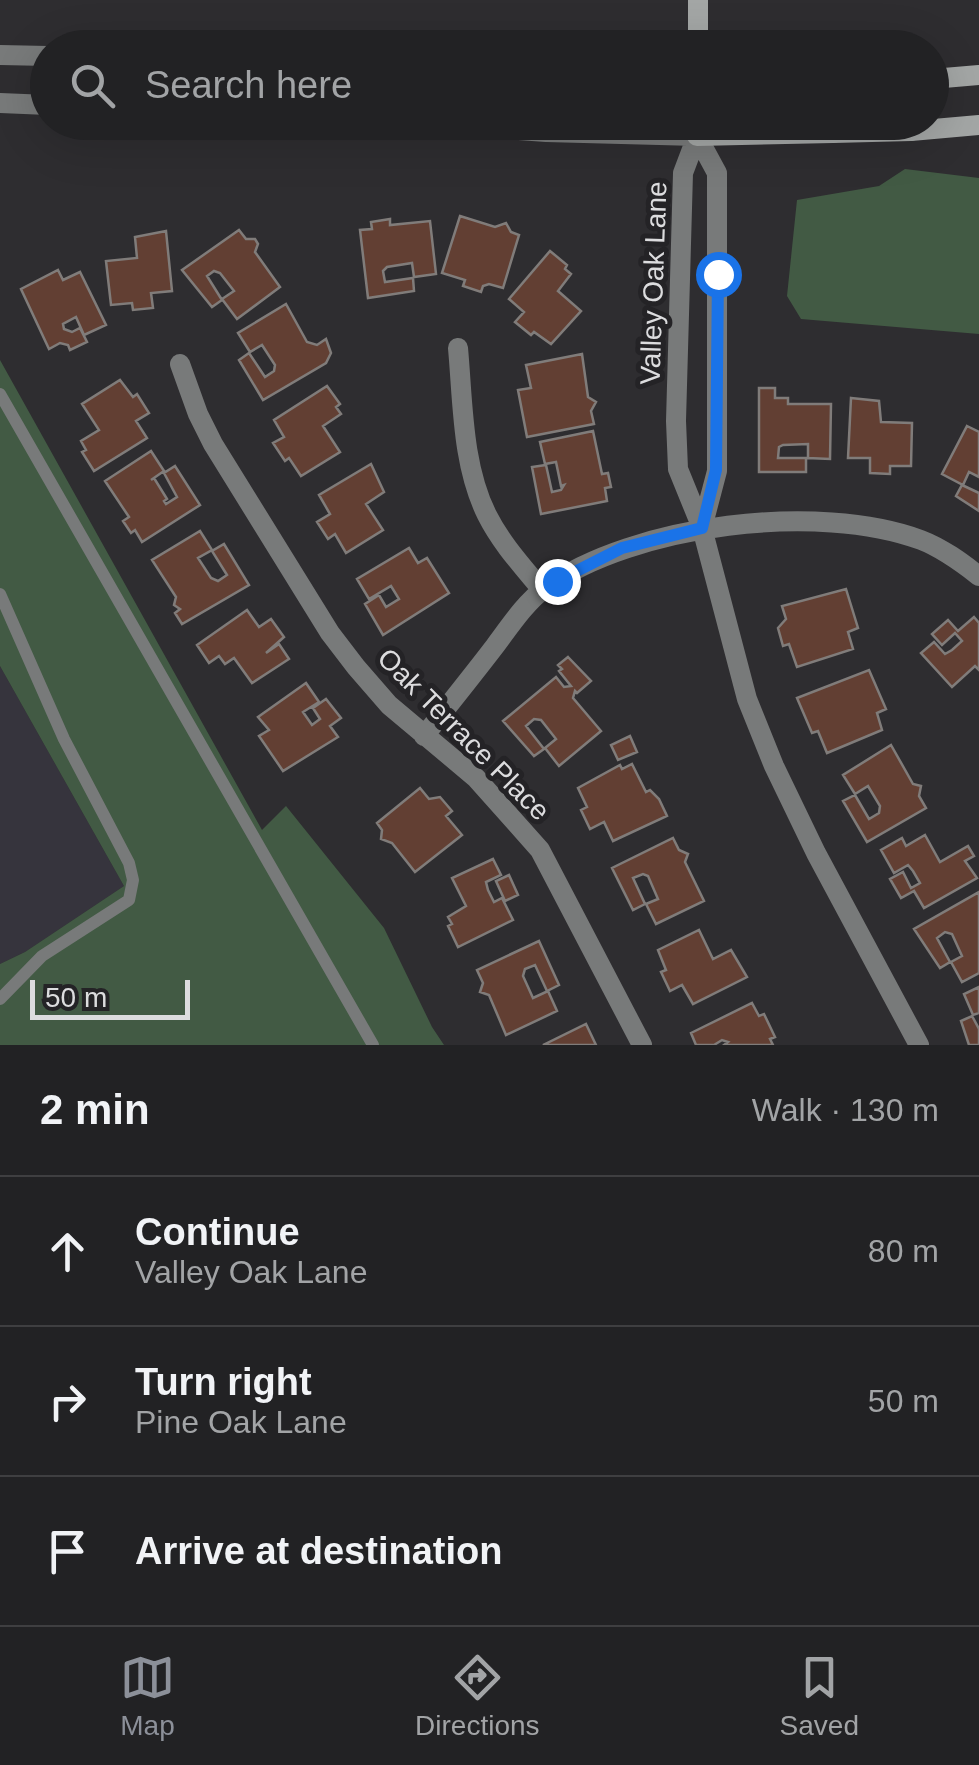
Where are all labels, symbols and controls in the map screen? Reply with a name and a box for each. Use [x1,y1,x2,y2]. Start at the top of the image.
search box [30,30,949,140]
icon: search [65,58,120,113]
text: Search here [145,64,352,106]
street label: Valley Oak Lane [634,181,673,385]
route start [696,252,742,298]
route end [535,559,581,605]
street label: Oak Terrace Place [371,642,556,827]
scale bar [30,975,190,1020]
text: 50 m [45,982,107,1013]
text: 2 min [40,1086,150,1133]
text: Walk · 130 m [752,1092,939,1128]
text: Continue [135,1211,300,1253]
icon: ahead [40,1224,95,1279]
text: 80 m [868,1233,939,1269]
text: Valley Oak Lane [135,1254,367,1290]
text: Turn right [135,1361,312,1403]
icon: right [40,1374,95,1429]
text: 50 m [868,1383,939,1419]
text: Pine Oak Lane [135,1404,347,1440]
icon: arrive [40,1524,95,1579]
text: Arrive at destination [135,1530,502,1572]
tab: Map [120,1650,175,1742]
tab: Directions [415,1650,540,1742]
tab: Saved [780,1650,859,1742]

